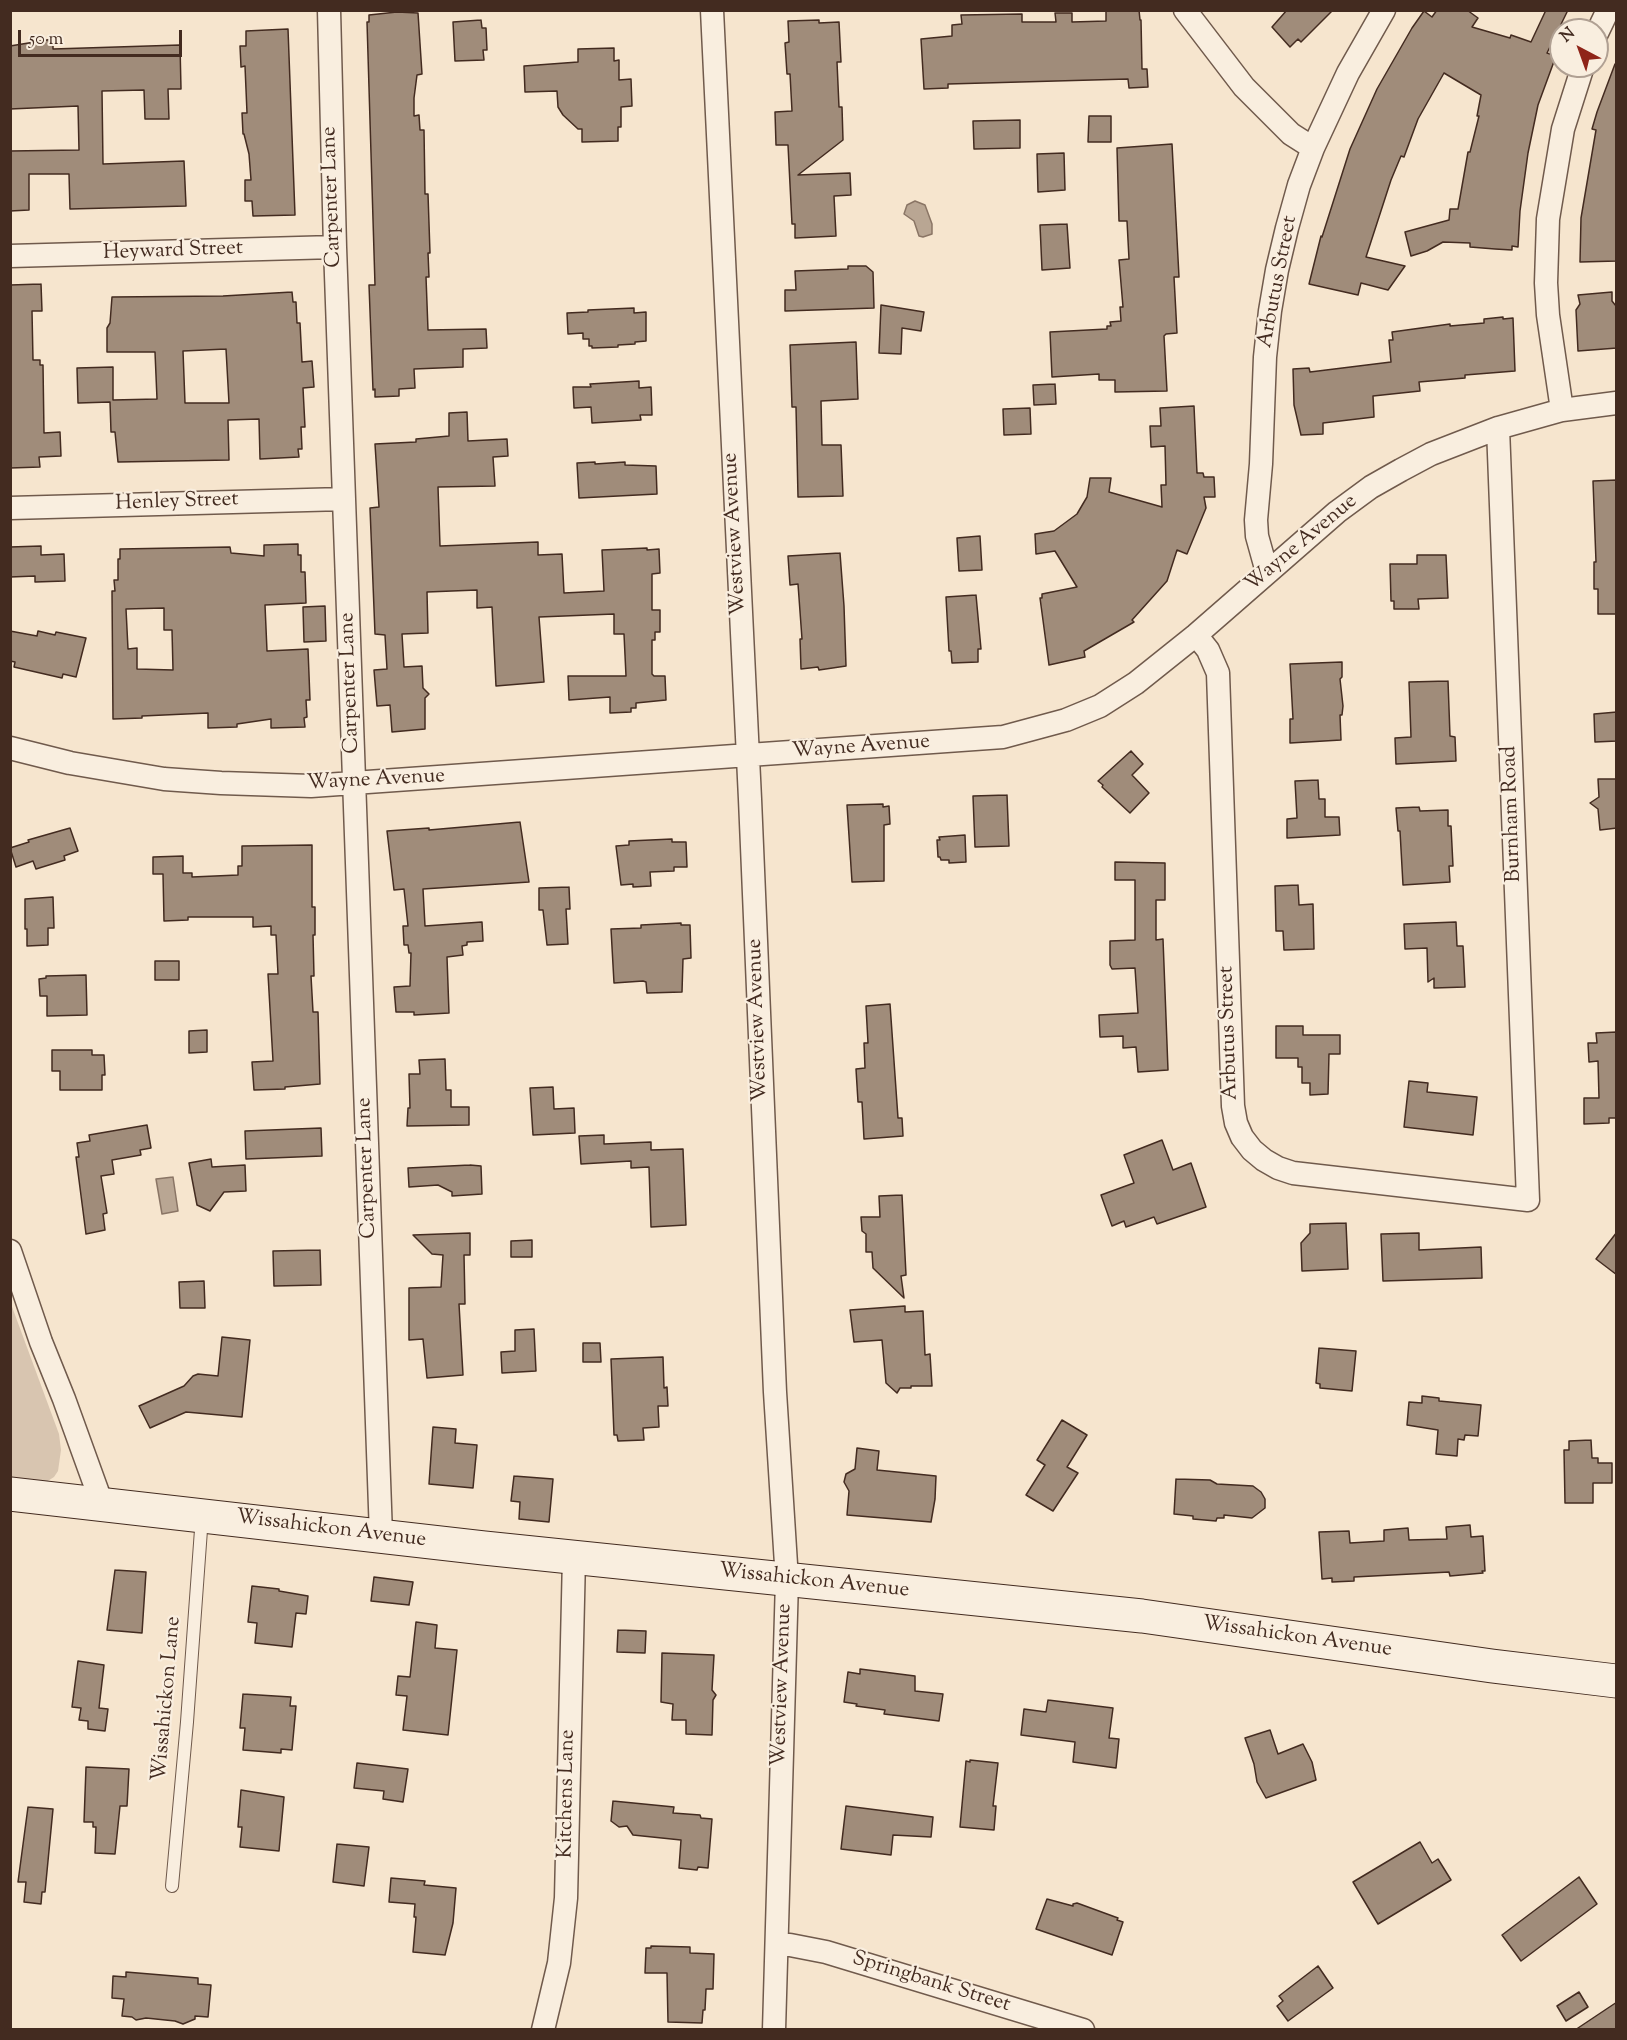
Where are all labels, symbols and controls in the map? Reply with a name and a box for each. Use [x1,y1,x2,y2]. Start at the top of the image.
scale bar [21,18,184,56]
north arrow [1549,18,1609,78]
text: N [1556,23,1581,48]
text: 50 m [29,27,63,53]
street label: Carpenter Lane [318,126,348,268]
street label: Arbutus Street [1254,214,1304,350]
street label: Heyward Street [103,237,243,267]
street label: Westview Avenue [719,452,753,616]
street label: Henley Street [115,488,239,518]
street label: Wayne Avenue [1241,490,1363,598]
street label: Carpenter Lane [336,612,366,754]
street label: Wayne Avenue [791,731,931,765]
street label: Burnham Road [1498,745,1528,883]
street label: Wayne Avenue [306,765,446,797]
street label: Westview Avenue [744,938,774,1102]
street label: Arbutus Street [1215,966,1245,1100]
street label: Carpenter Lane [353,1097,383,1239]
street label: Wissahickon Avenue [234,1506,428,1554]
street label: Wissahickon Avenue [718,1559,910,1605]
street label: Westview Avenue [768,1603,798,1767]
street label: Wissahickon Avenue [1200,1612,1394,1664]
street label: Wissahickon Lane [148,1615,188,1783]
street label: Kitchens Lane [554,1729,582,1859]
street label: Springbank Street [849,1947,1013,2019]

